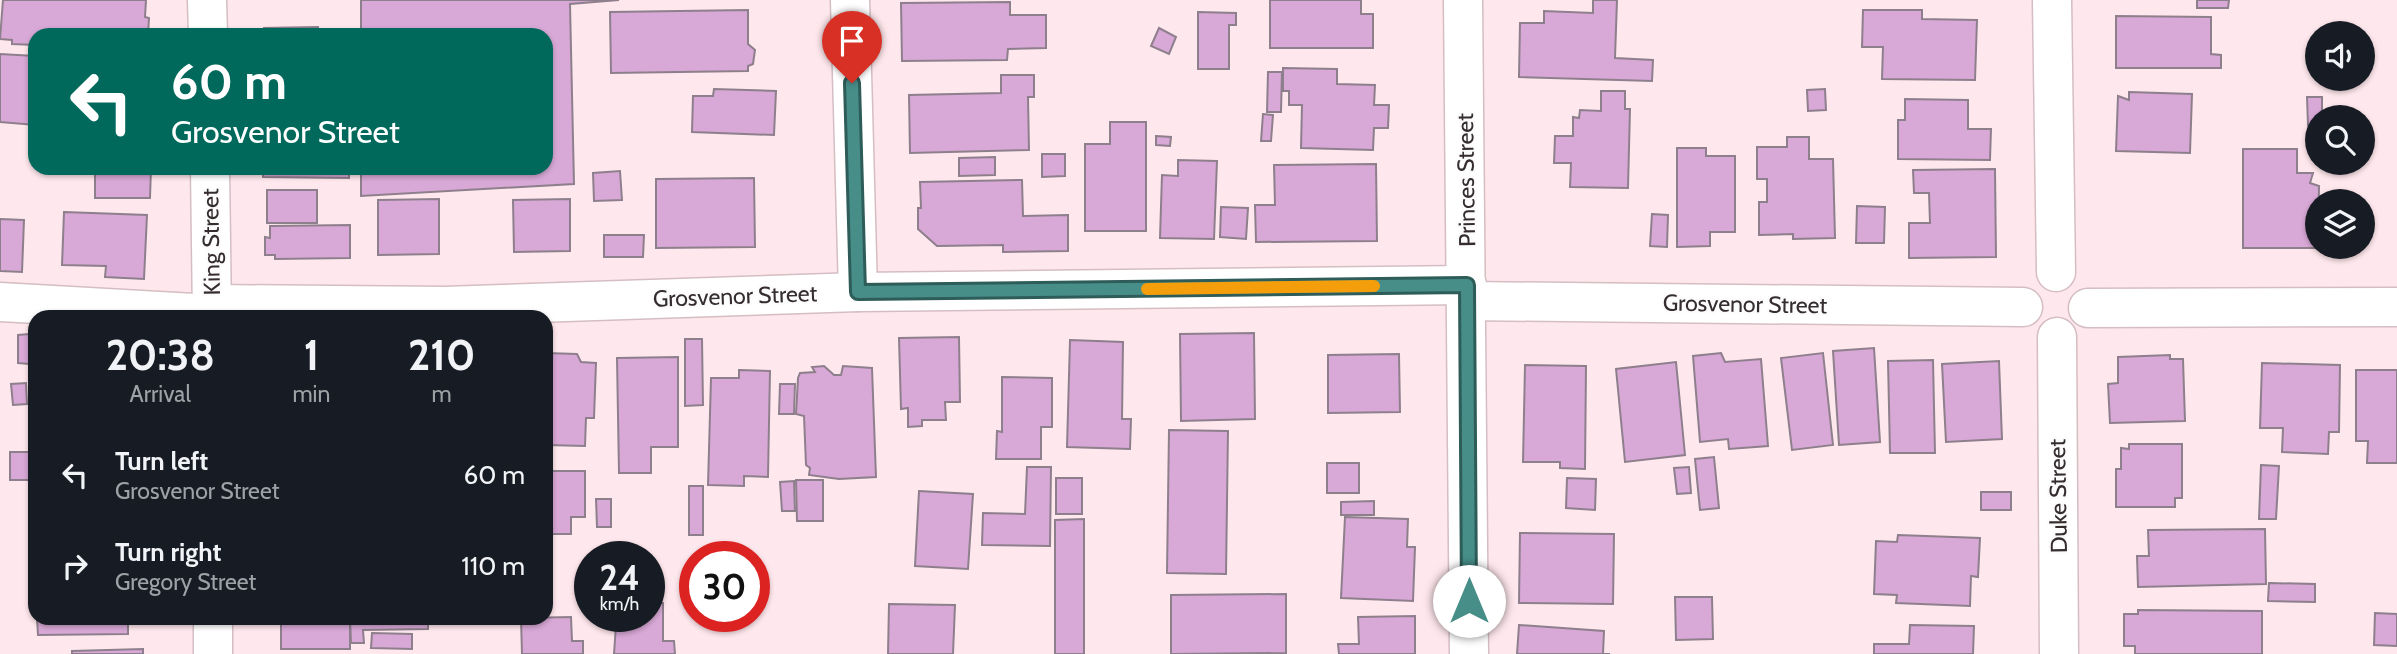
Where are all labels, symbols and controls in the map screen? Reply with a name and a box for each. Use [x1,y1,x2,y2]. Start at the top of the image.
pin [822,11,882,83]
map controls [2305,21,2375,259]
button: sound [2305,21,2375,91]
icon: arrive [833,22,871,60]
text: 60 m [171,52,287,111]
icon: left [56,56,147,147]
button: search [2305,105,2375,175]
text: Grosvenor Street [171,112,400,151]
street label: Princes Street [1451,113,1481,247]
street label: King Street [196,188,226,296]
button: layers [2305,189,2375,259]
street label: Grosvenor Street [652,279,818,313]
street label: Grosvenor Street [1663,289,1828,319]
text: 20:38 [106,329,215,381]
text: 1 [304,329,319,381]
text: 210 [408,329,475,381]
text: Arrival [130,380,191,408]
text: min [292,380,330,408]
text: m [432,380,452,408]
street label: Duke Street [2043,438,2073,553]
text: Turn left [115,445,208,477]
icon: left [56,456,94,494]
text: 60 m [463,459,525,491]
text: Grosvenor Street [115,477,279,505]
text: Turn right [115,536,221,568]
speed limit sign: 30 [679,541,770,632]
icon: right [56,547,94,585]
text: 110 m [461,550,525,582]
text: 24 [599,556,640,599]
position arrow [1432,564,1506,638]
text: Gregory Street [115,568,256,596]
text: km/h [600,593,639,615]

